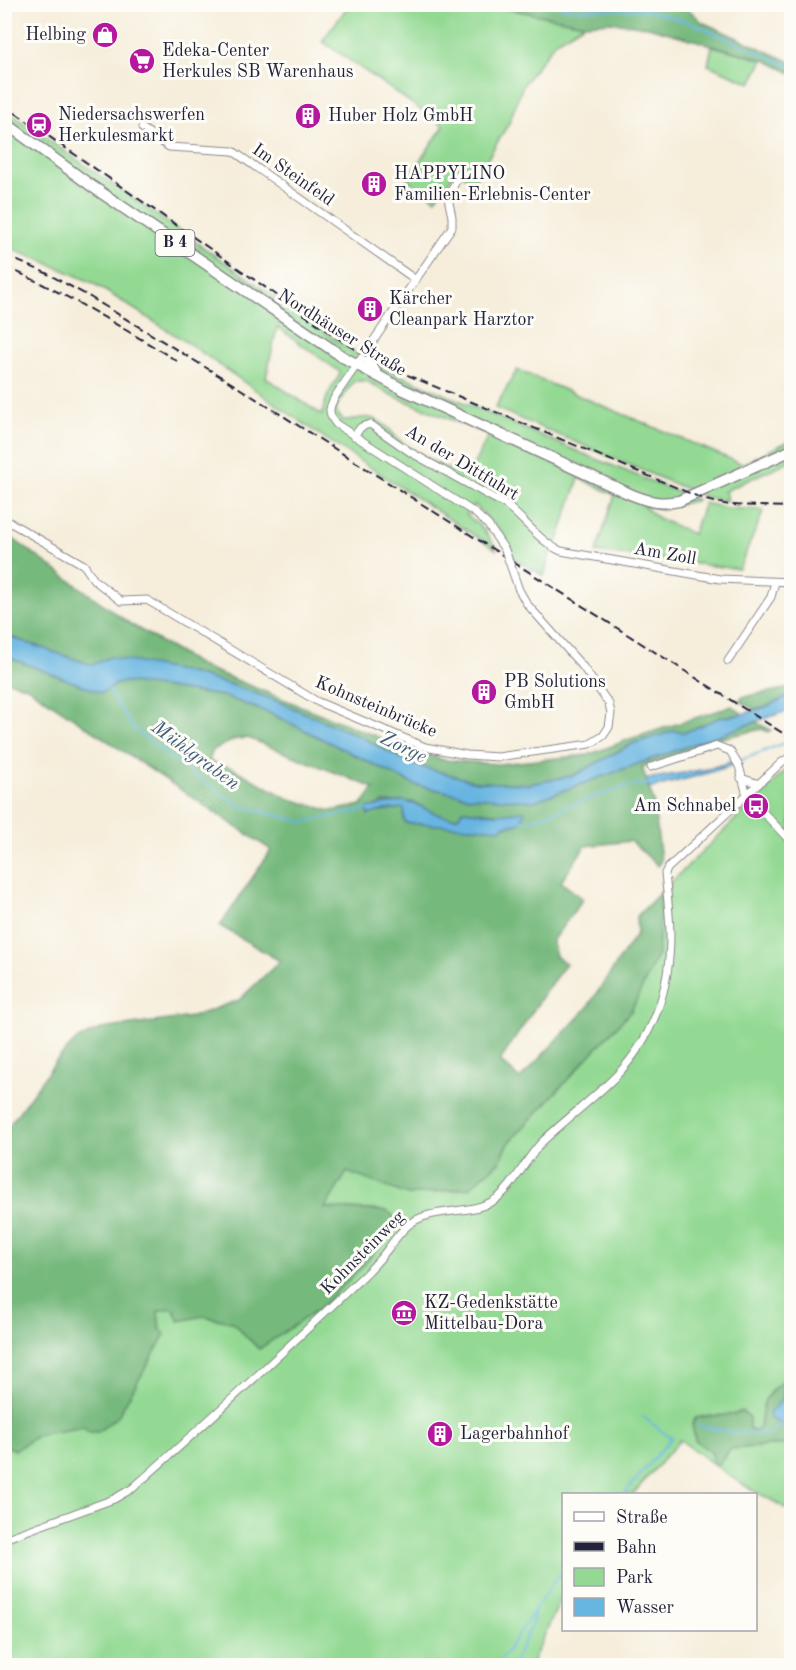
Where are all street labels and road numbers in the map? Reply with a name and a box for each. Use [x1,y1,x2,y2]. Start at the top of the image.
street label: Im Steinfeld [249,140,337,210]
road number: B 4 [156,230,195,256]
street label: Nordhäuser Straße [275,286,409,380]
street label: An der Dittfuhrt [402,422,522,504]
street label: Am Zoll [632,540,698,568]
street label: Kohnsteinbrücke [312,673,440,741]
street label: Kohnsteinweg [318,1208,408,1298]

